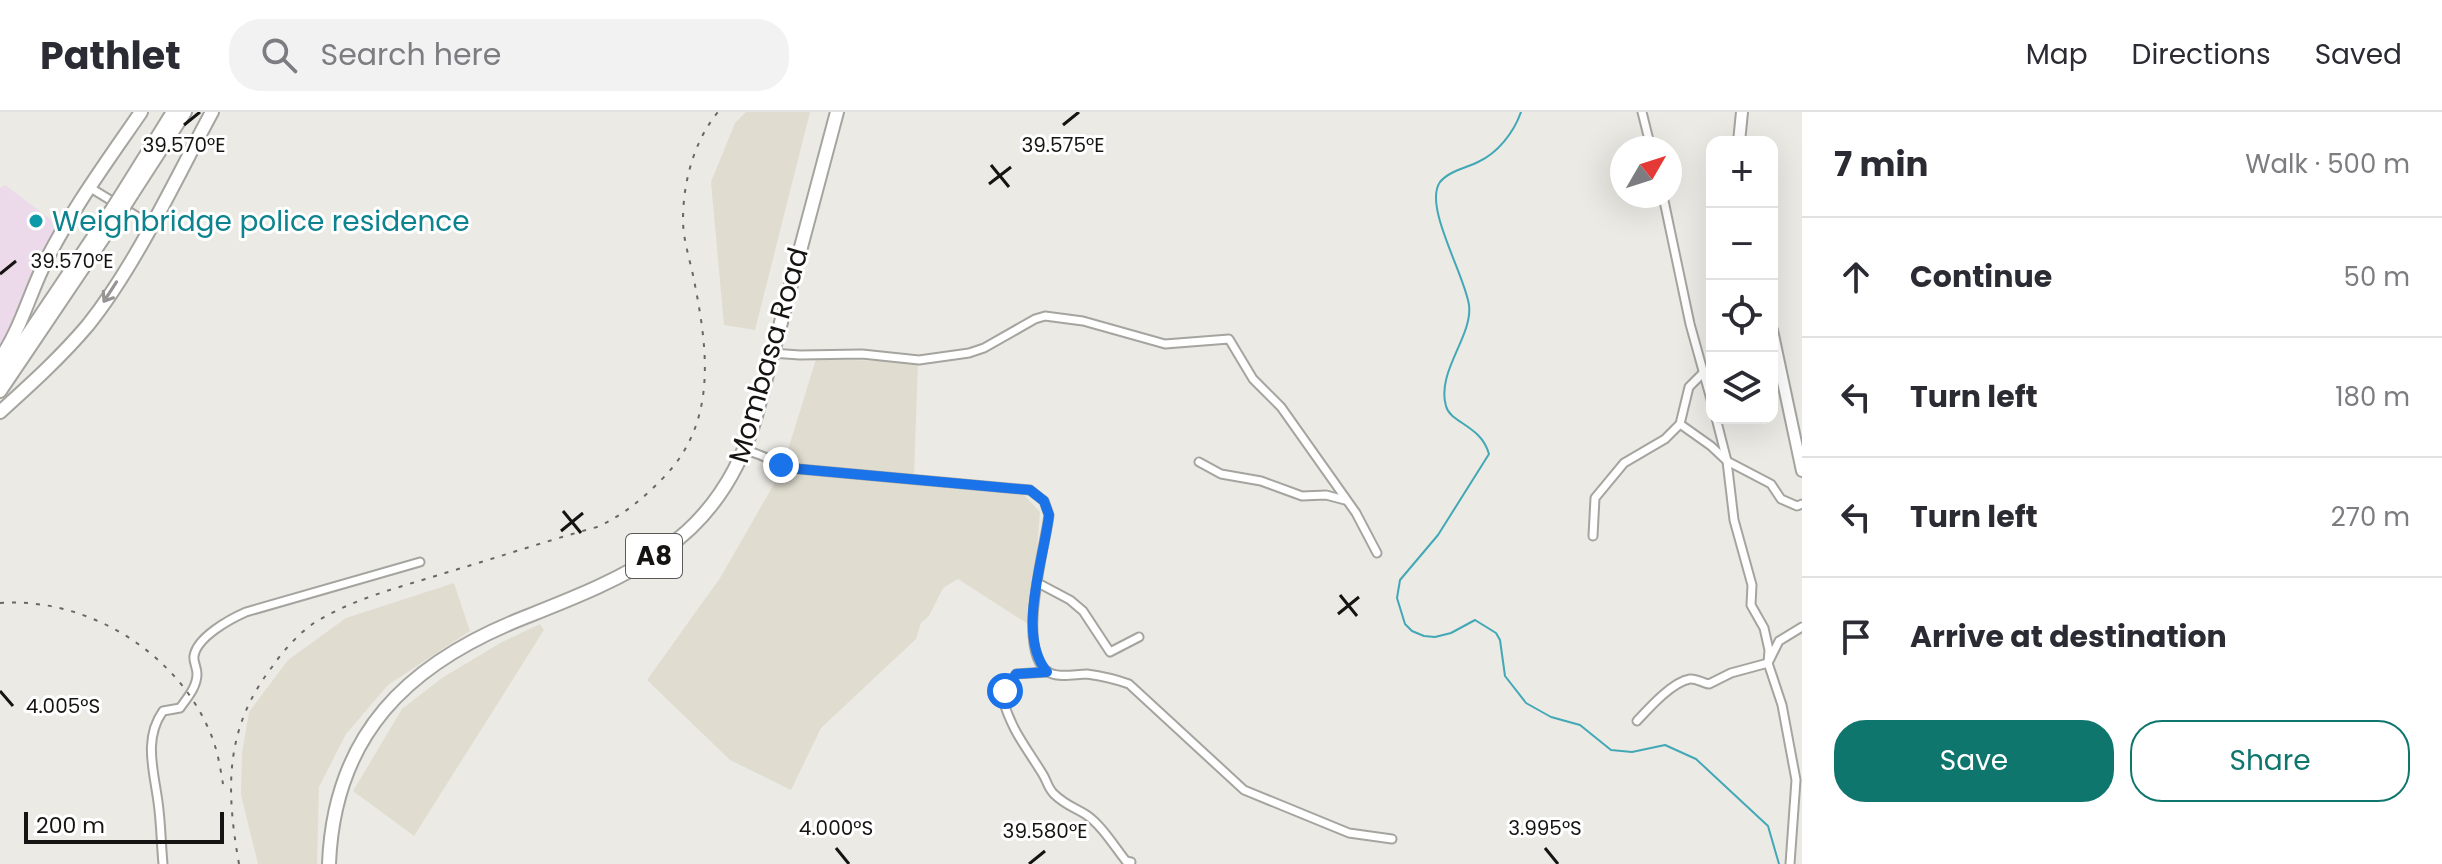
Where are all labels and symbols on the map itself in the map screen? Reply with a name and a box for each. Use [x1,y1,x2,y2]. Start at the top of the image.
text: 39.570°E [142,131,226,159]
text: 39.575°E [1021,131,1105,159]
north arrow [1610,136,1682,208]
place label: Weighbridge police residence [52,202,470,241]
marker: Weighbridge police residence [27,212,45,230]
street label: Mombasa Road [719,243,818,467]
text: 39.570°E [30,247,114,275]
one-way arrow [102,280,118,303]
route end [763,447,799,483]
road number: A8 [626,534,682,578]
route start [987,673,1023,709]
text: 4.005°S [26,692,100,720]
scale bar [24,808,224,844]
text: 4.000°S [799,814,873,842]
text: 3.995°S [1508,814,1582,842]
text: 39.580°E [1003,817,1087,845]

